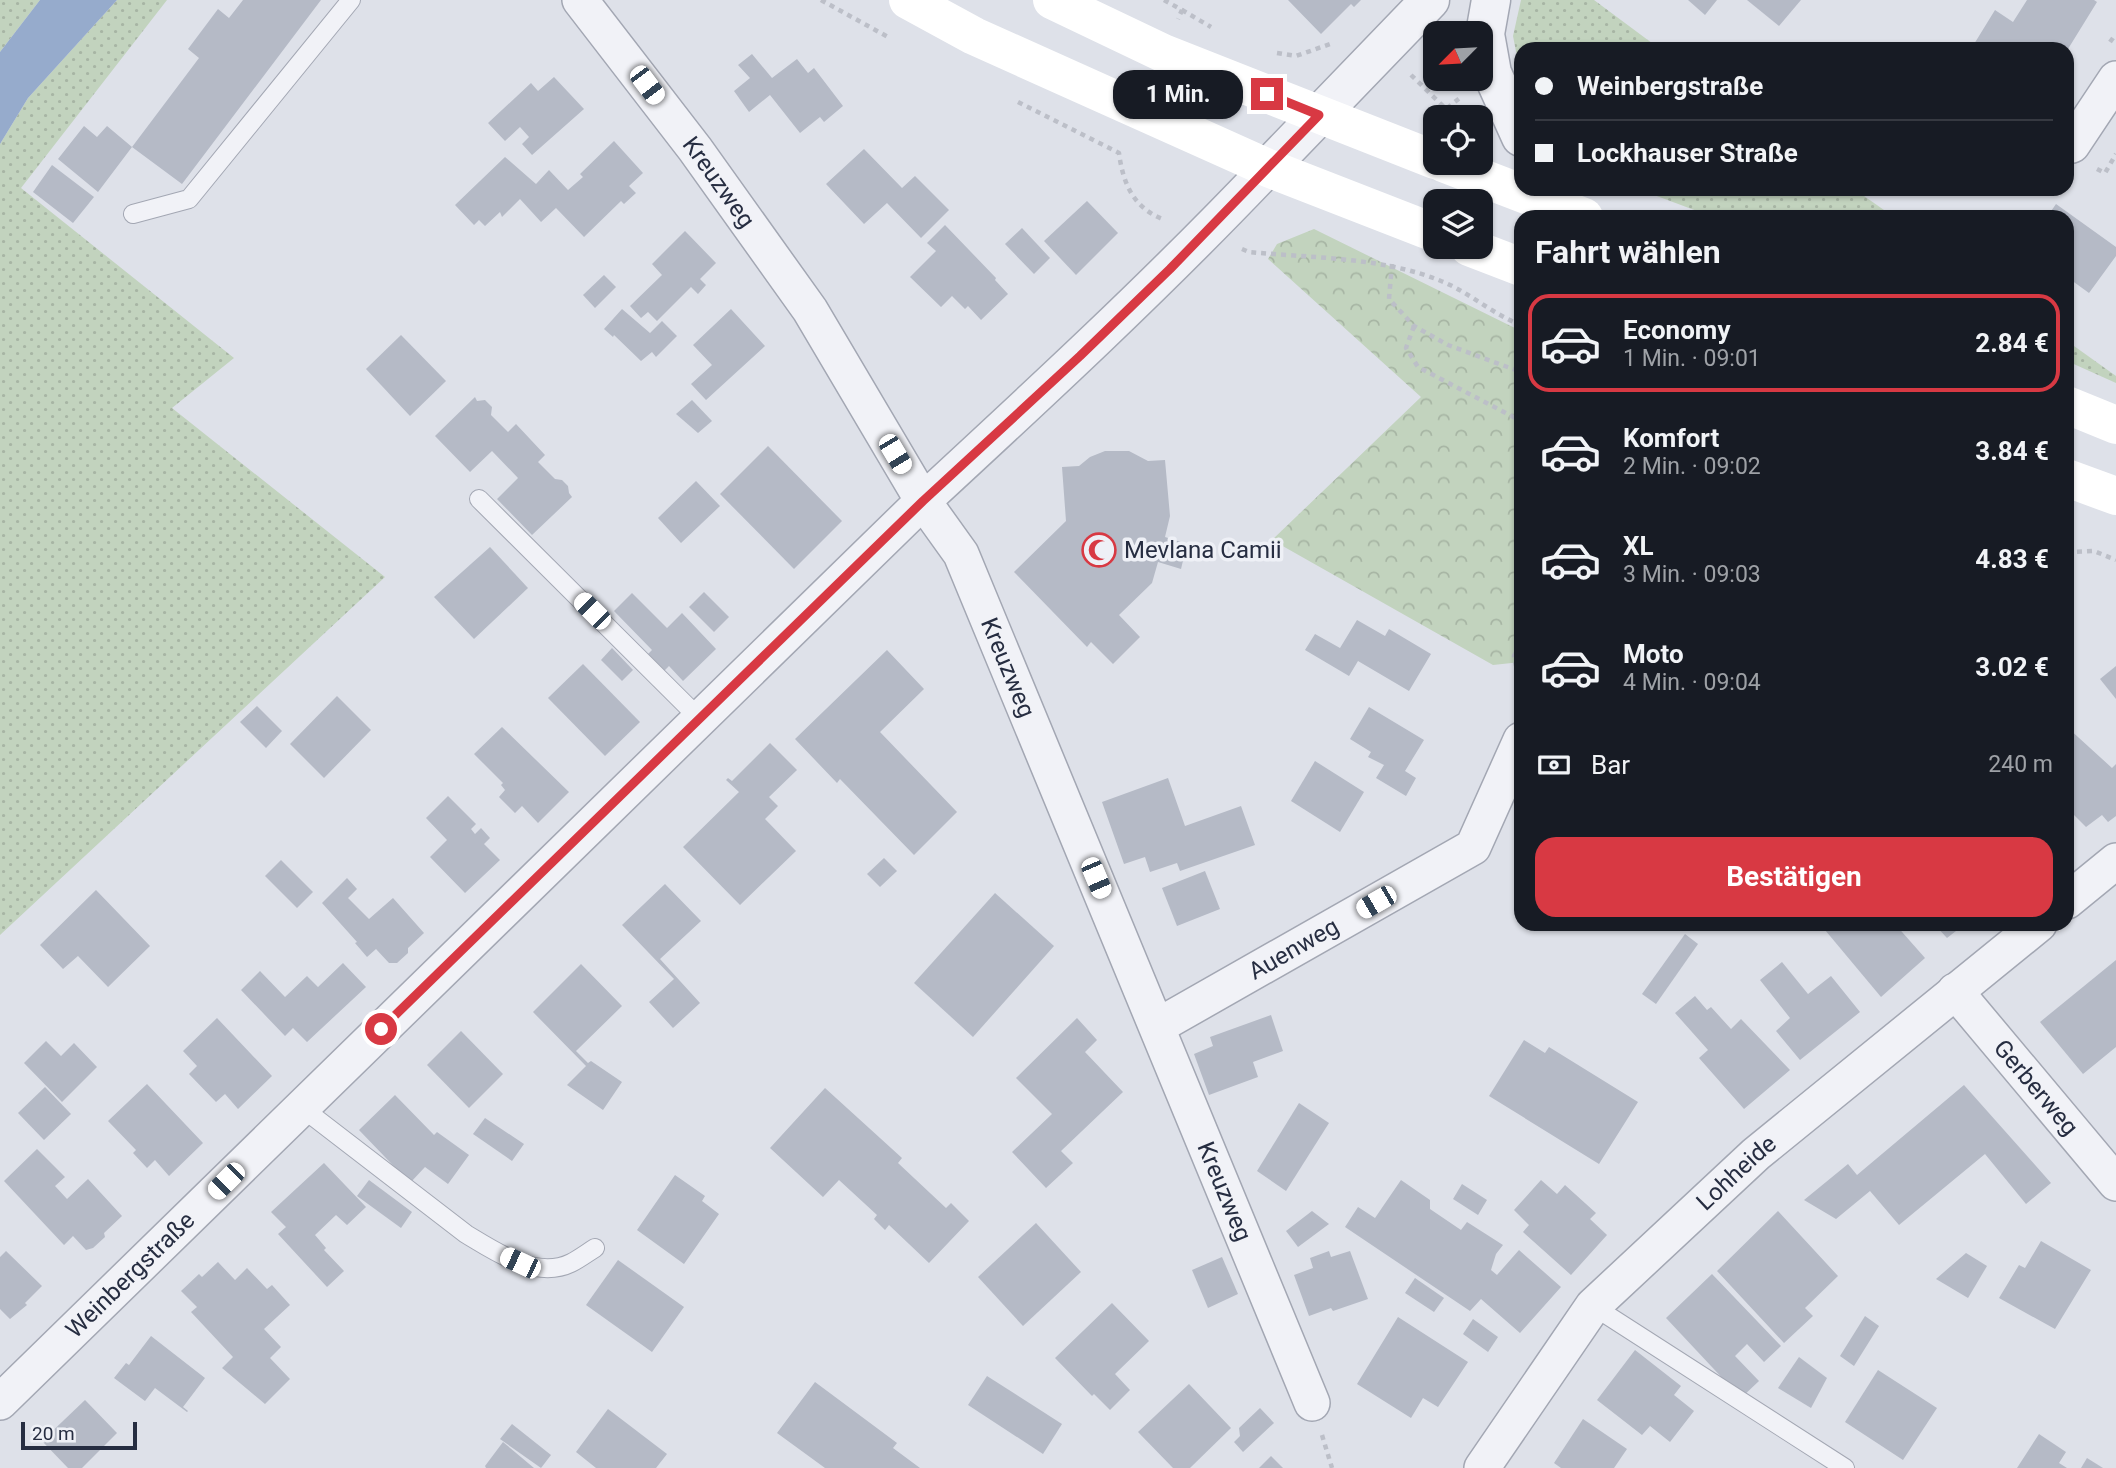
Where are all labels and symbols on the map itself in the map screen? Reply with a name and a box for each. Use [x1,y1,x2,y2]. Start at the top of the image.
north arrow [1423,21,1493,91]
car [626,62,669,108]
callout: 1 Min. [1113,70,1242,119]
route end [1251,78,1283,110]
street label: Kreuzweg [677,131,761,233]
car [876,431,915,477]
mosque icon: Mevlana Camii [1080,531,1118,569]
place label: Mevlana Camii [1124,536,1282,564]
car [570,589,615,633]
street label: Kreuzweg [975,614,1041,721]
car [1079,855,1114,901]
car [1353,882,1400,922]
street label: Auenweg [1244,912,1344,986]
route start [365,1013,397,1045]
street label: Gerberweg [1988,1034,2084,1141]
street label: Lohheide [1691,1129,1782,1216]
street label: Kreuzweg [1192,1138,1258,1245]
car [204,1159,249,1203]
street label: Weinbergstraße [60,1206,200,1344]
car [497,1245,544,1281]
scale bar [21,1419,136,1451]

